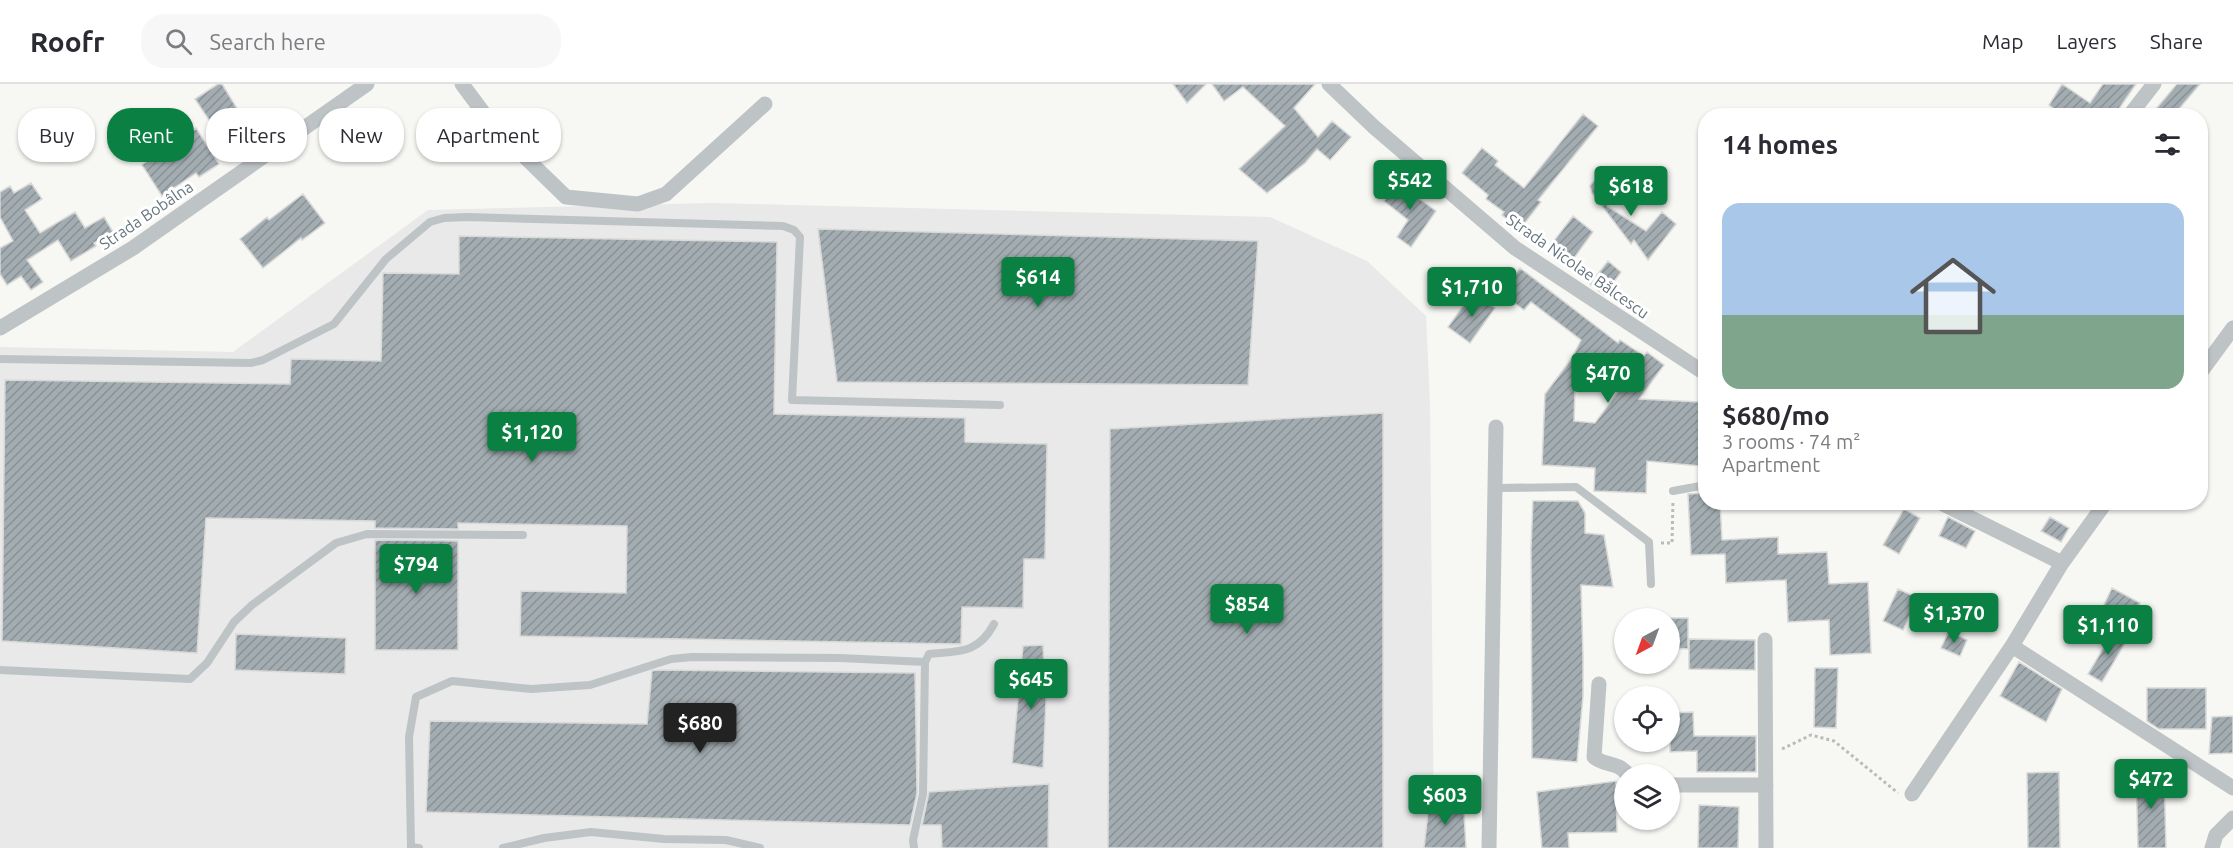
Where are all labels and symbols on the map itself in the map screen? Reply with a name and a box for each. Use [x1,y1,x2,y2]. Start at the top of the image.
pin: $542 [1374,160,1446,211]
pin: $618 [1595,166,1667,217]
street label: Strada Bobâlna [96,177,196,253]
street label: Strada Nicolae Bălcescu [1503,210,1653,322]
pin: $614 [1002,257,1074,308]
pin: $1,710 [1423,267,1521,318]
pin: $470 [1572,353,1644,404]
pin: $1,120 [483,412,581,463]
pin: $794 [380,544,452,595]
pin: $854 [1211,584,1283,635]
pin: $1,370 [1905,593,2003,644]
pin: $1,110 [2059,605,2157,656]
north arrow [1614,608,1680,674]
pin: $645 [995,659,1067,710]
pin: $680 [664,703,736,754]
pin: $472 [2115,759,2187,810]
pin: $603 [1409,775,1481,826]

